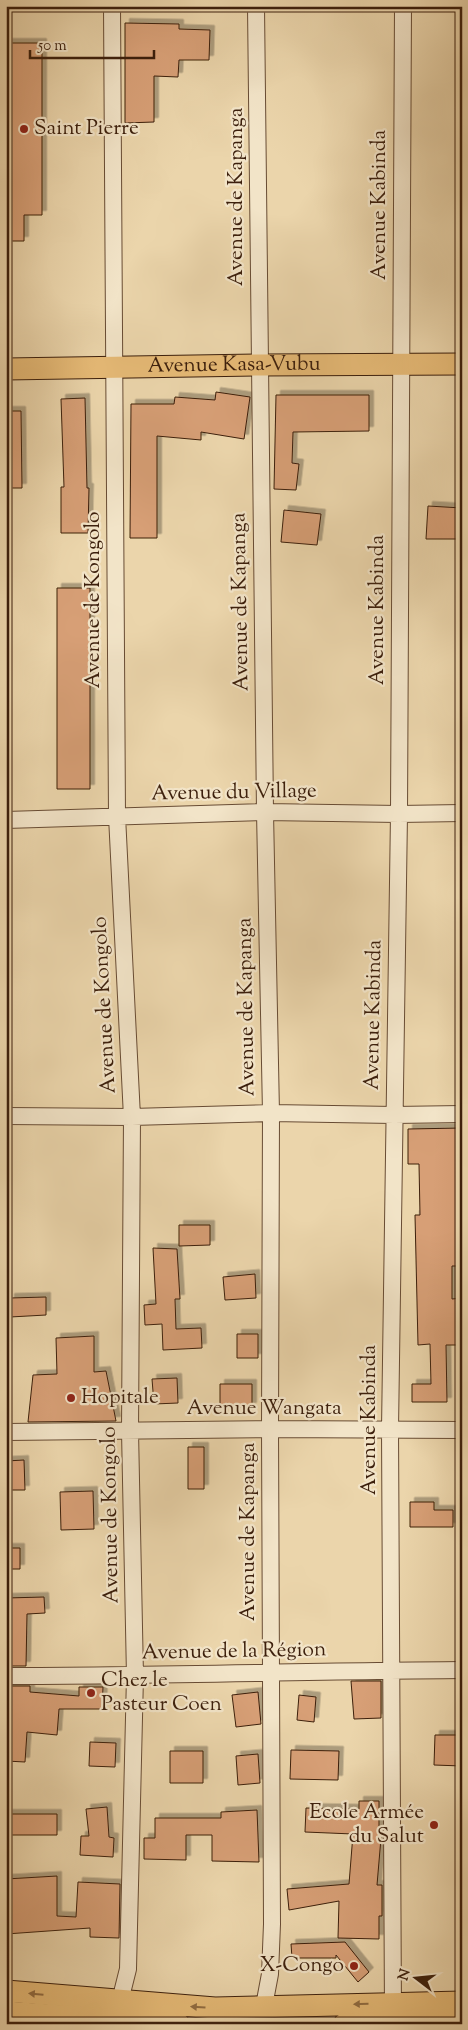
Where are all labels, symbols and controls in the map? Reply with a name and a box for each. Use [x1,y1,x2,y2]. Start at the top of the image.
scale bar [30,28,154,60]
text: 50 m [37,36,67,57]
street label: Avenue de Kapanga [222,107,252,286]
place label: Saint Pierre [34,114,139,144]
marker: Saint Pierre [18,123,30,135]
street label: Avenue Kabinda [365,129,395,280]
street label: Avenue Kasa-Vubu [147,350,321,382]
street label: Avenue de Kongolo [79,511,109,689]
street label: Avenue de Kapanga [224,512,258,692]
street label: Avenue Kabinda [363,534,393,685]
street label: Avenue du Village [151,777,317,809]
street label: Avenue de Kongolo [85,916,125,1094]
street label: Avenue de Kapanga [230,917,264,1097]
street label: Avenue Kabinda [358,939,390,1091]
street label: Avenue Kabinda [355,1344,385,1495]
place label: Hopitale [81,1383,159,1413]
marker: Hopitale [65,1392,77,1404]
street label: Avenue Wangata [186,1394,342,1424]
street label: Avenue de Kongolo [94,1426,128,1604]
street label: Avenue de Kapanga [234,1442,264,1621]
street label: Avenue de la Région [141,1635,327,1669]
place label: Chez le Pasteur Coen [101,1666,222,1720]
marker: Chez le Pasteur Coen [85,1687,97,1699]
place label: Ecole Armée du Salut [309,1798,424,1852]
marker: Ecole Armée du Salut [428,1819,440,1831]
place label: X-Congo [260,1951,344,1981]
north arrow [390,1952,440,2002]
marker: X-Congo [348,1960,360,1972]
text: N [394,1967,417,1983]
one-way arrow [28,1990,44,1998]
one-way arrow [352,2000,368,2008]
one-way arrow [190,2002,206,2010]

